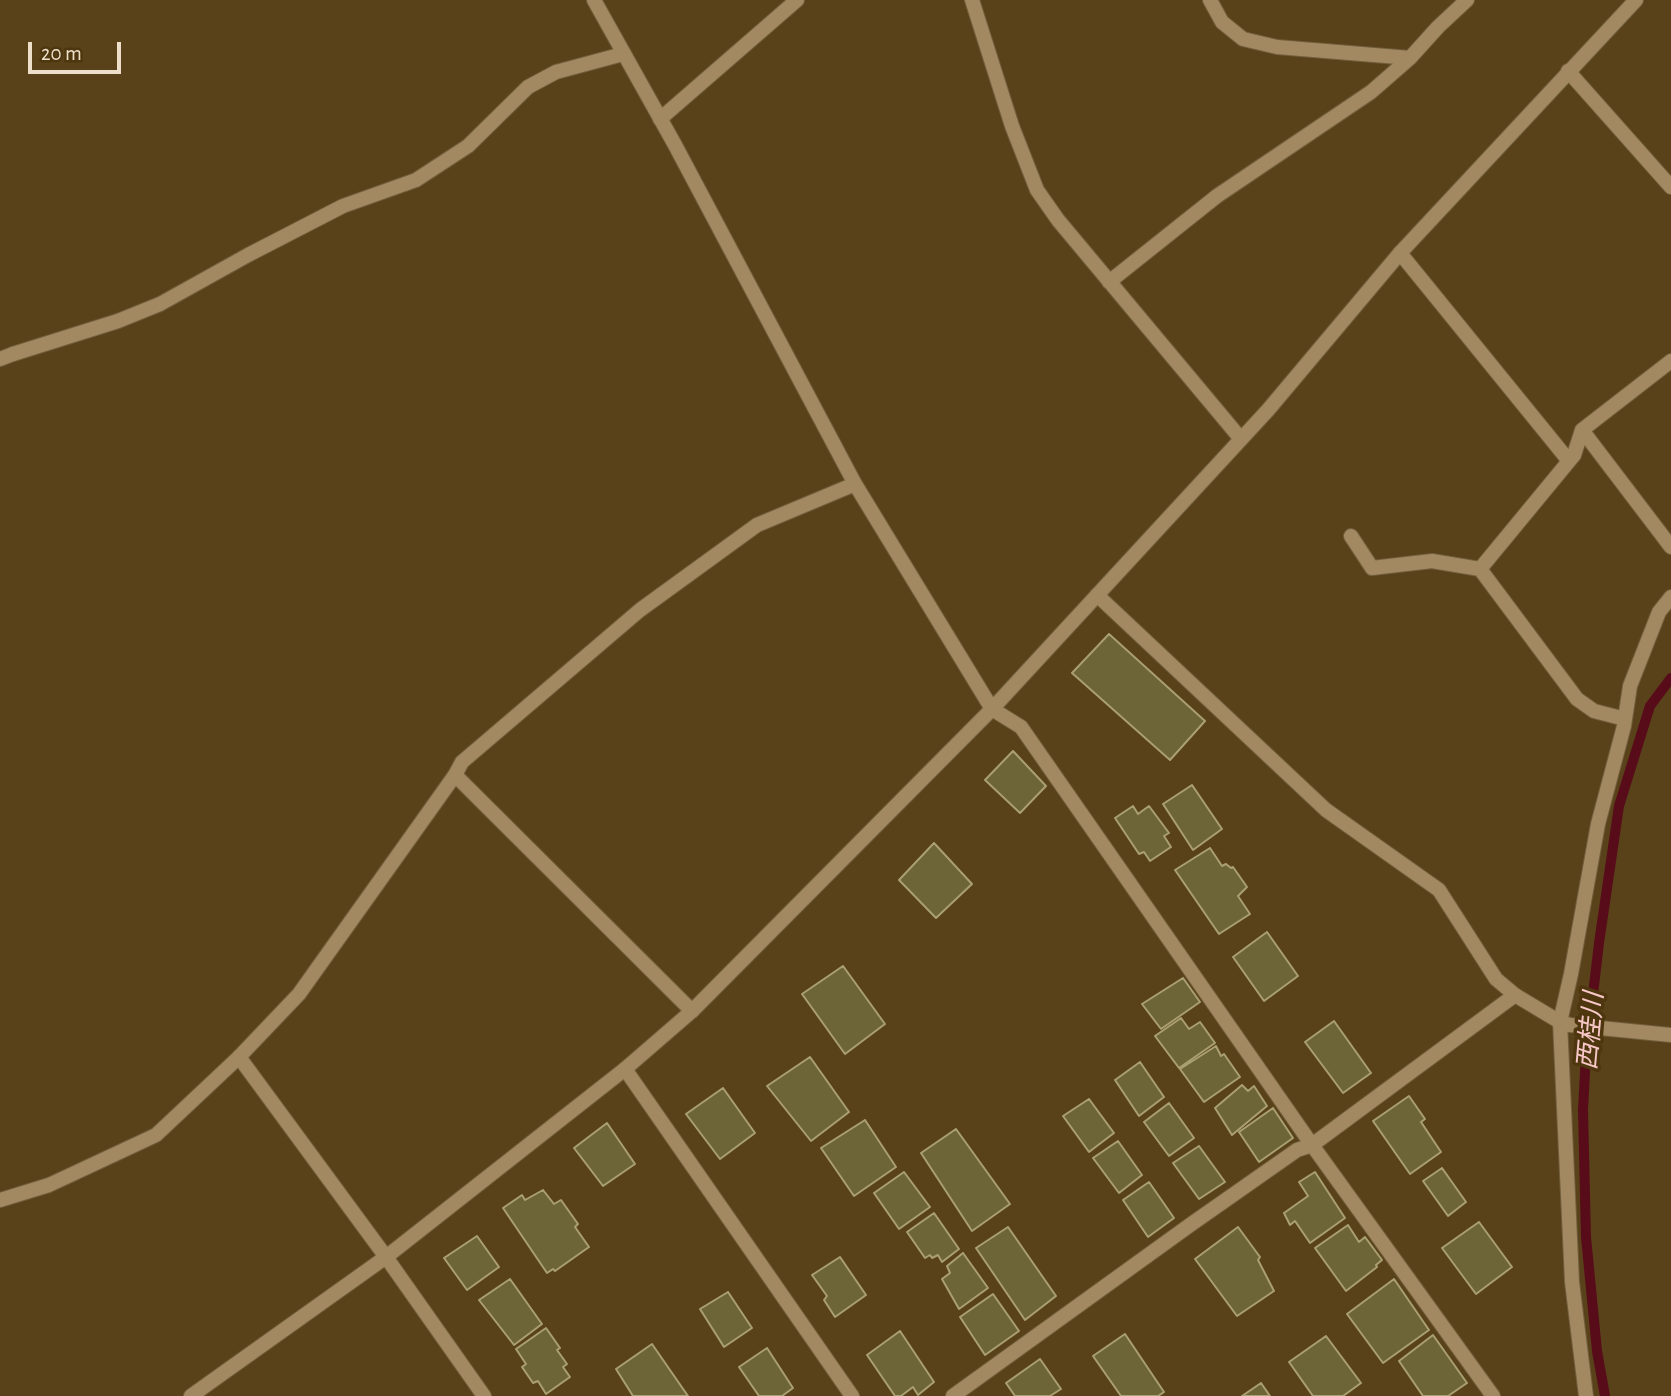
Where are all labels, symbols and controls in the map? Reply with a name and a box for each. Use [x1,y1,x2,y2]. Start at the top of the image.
scale bar [32,28,124,72]
text: 20 m [41,43,82,64]
water label: 西桂川 [1572,991,1610,1071]

